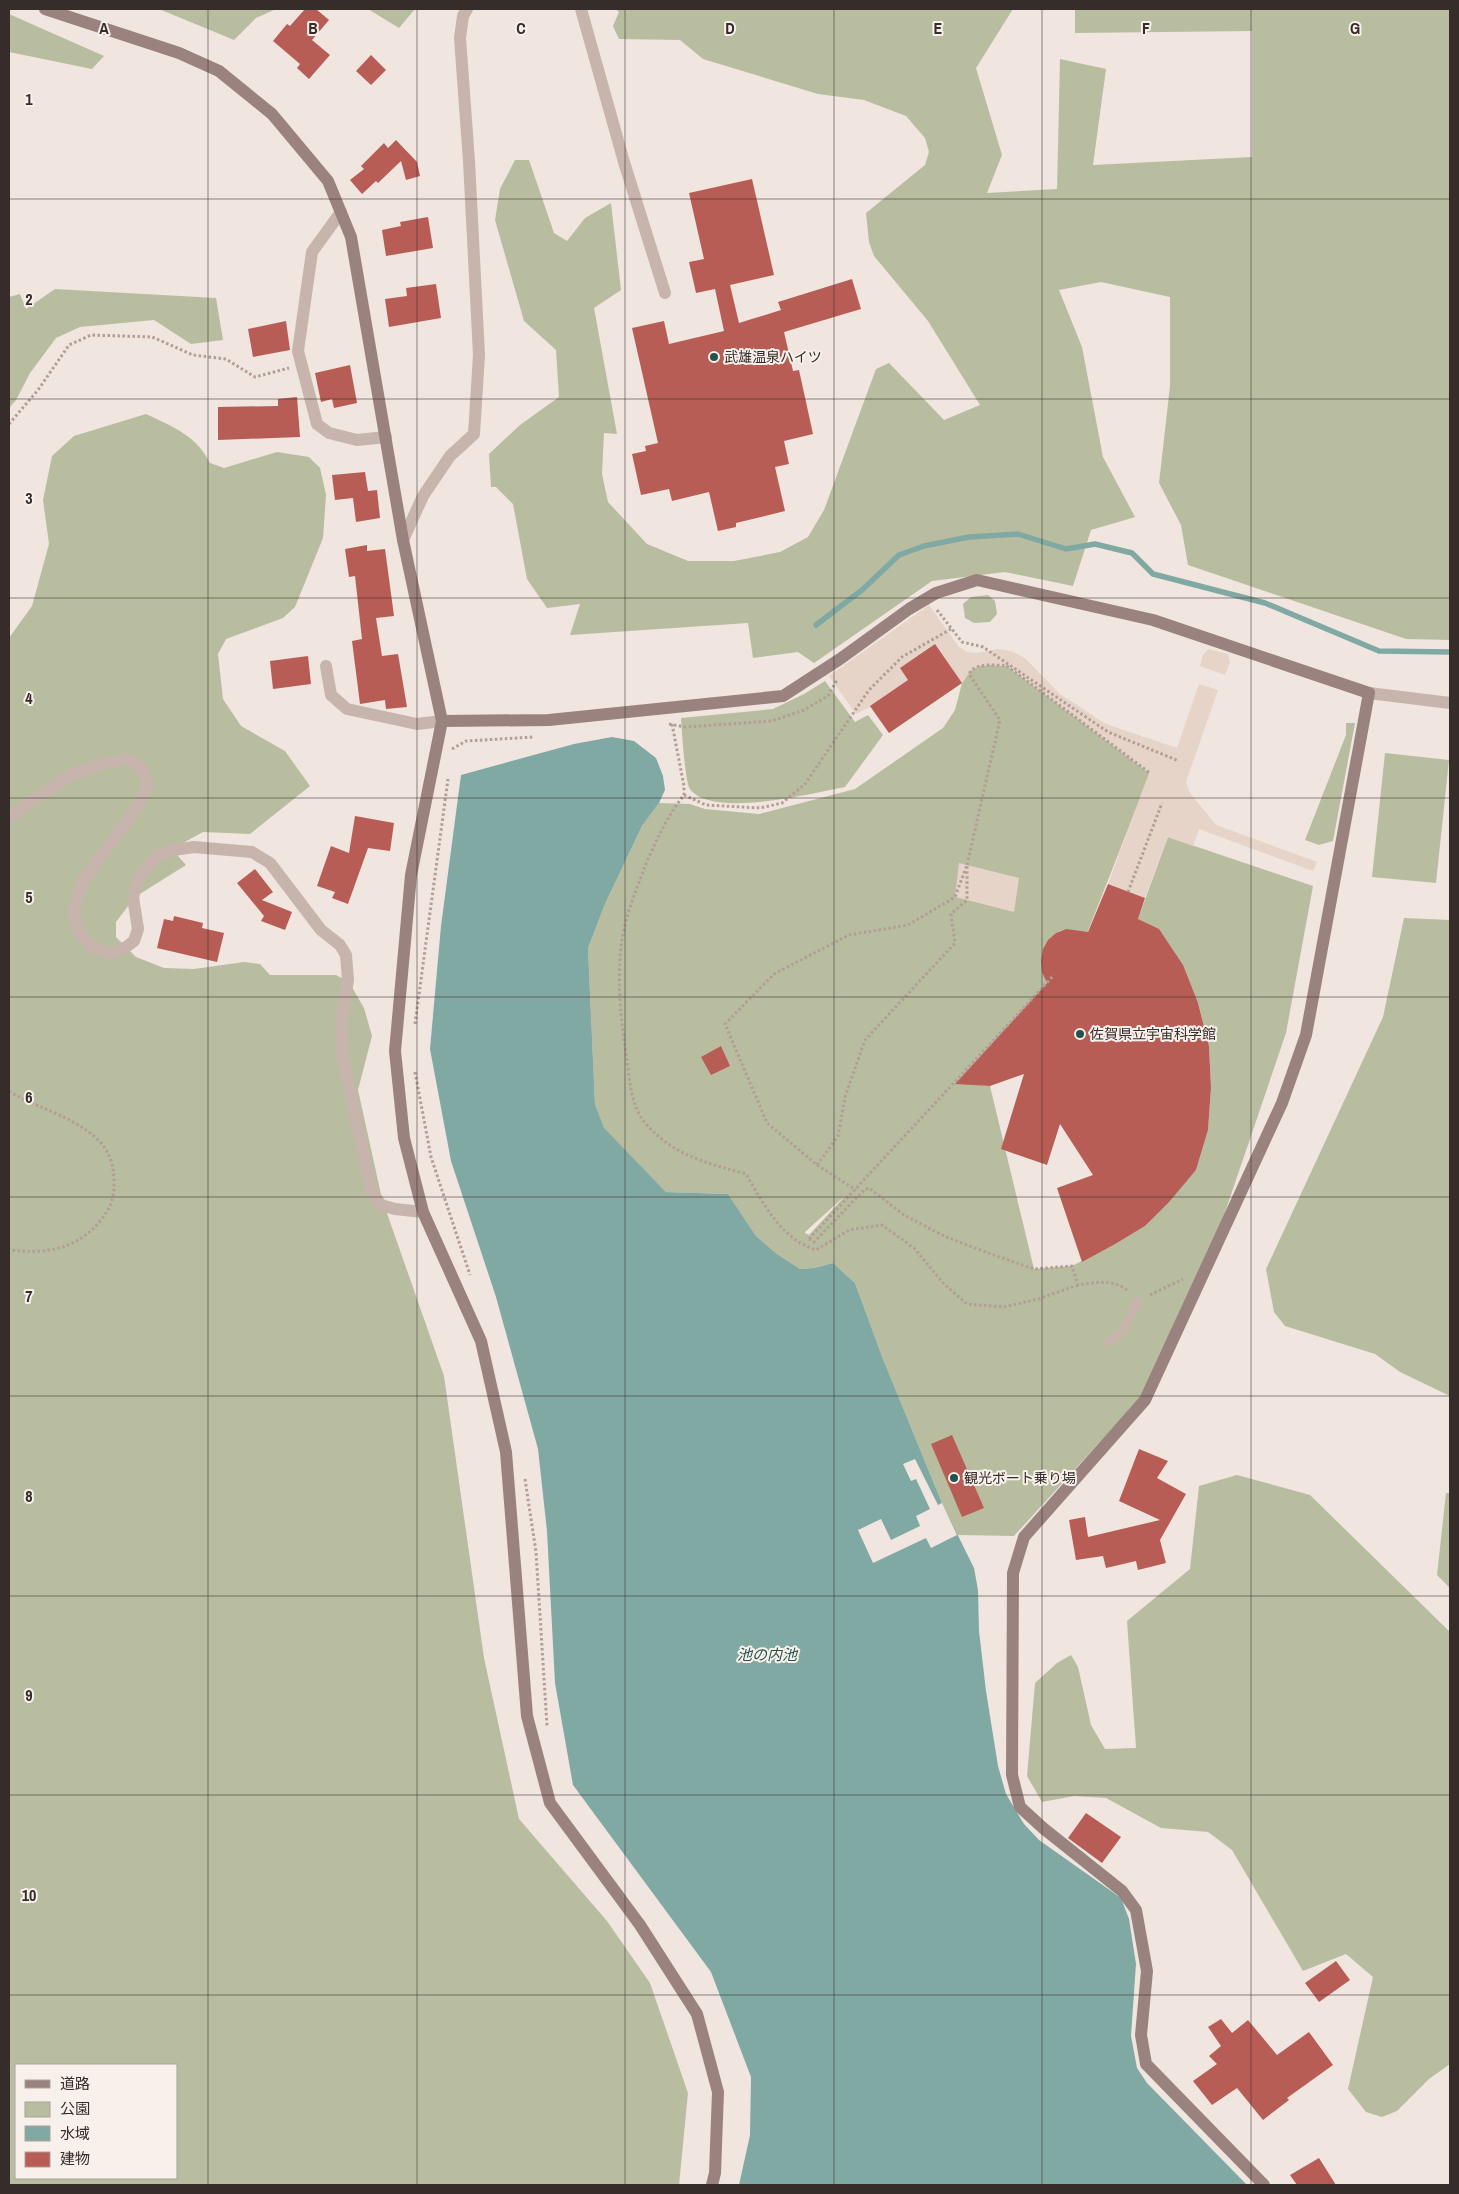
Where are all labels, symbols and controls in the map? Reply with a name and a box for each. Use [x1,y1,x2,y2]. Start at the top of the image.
text: A [99,17,109,39]
text: B [308,17,318,39]
text: C [516,17,526,39]
text: D [725,17,735,39]
text: E [934,17,943,39]
text: F [1142,17,1150,39]
text: G [1350,17,1360,39]
text: 1 [25,88,33,110]
text: 2 [25,288,33,310]
place label: 武雄温泉ハイツ [724,348,822,366]
marker: 武雄温泉ハイツ [708,351,720,363]
text: 3 [25,487,33,509]
text: 4 [25,687,33,709]
text: 5 [25,886,33,908]
place label: 佐賀県立宇宙科学館 [1090,1025,1216,1043]
marker: 佐賀県立宇宙科学館 [1074,1028,1086,1040]
text: 6 [25,1086,33,1108]
text: 7 [25,1285,33,1307]
place label: 観光ボート乗り場 [964,1469,1076,1487]
marker: 観光ボート乗り場 [948,1472,960,1484]
text: 8 [25,1485,33,1507]
water label: 池の内池 [737,1644,799,1665]
text: 9 [25,1684,33,1706]
text: 10 [22,1884,36,1906]
legend [15,2064,178,2179]
text: 道路 [60,2073,90,2094]
text: 公園 [60,2098,90,2119]
text: 水域 [60,2123,90,2144]
text: 建物 [60,2148,90,2169]

